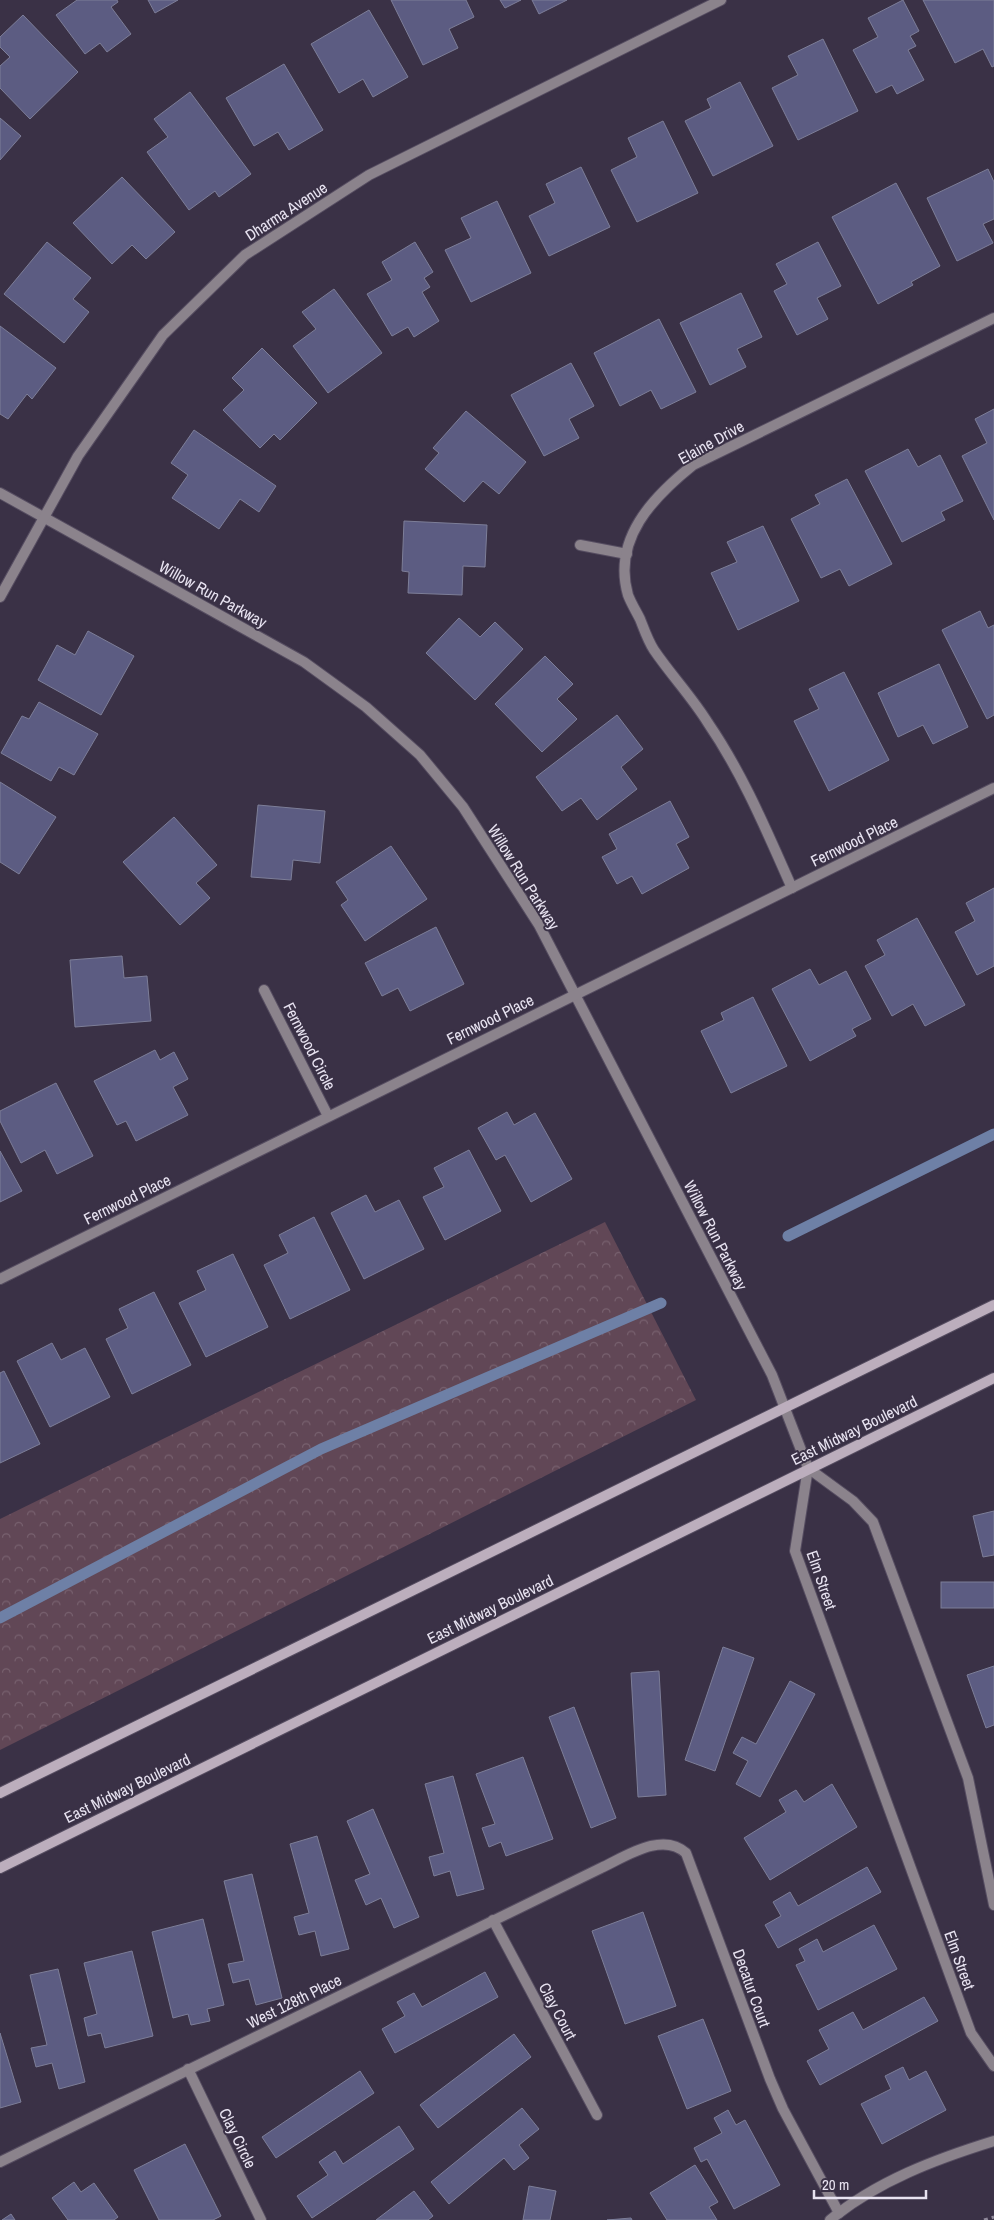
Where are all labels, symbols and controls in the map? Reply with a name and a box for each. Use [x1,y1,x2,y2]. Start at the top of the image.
street label: Dharma Avenue [241,176,331,246]
street label: Elaine Drive [674,415,748,469]
street label: Willow Run Parkway [155,555,271,633]
street label: Fernwood Place [807,810,901,872]
street label: Willow Run Parkway [483,820,565,934]
street label: Fernwood Place [443,988,537,1050]
street label: Fernwood Circle [278,998,342,1094]
street label: Fernwood Place [80,1168,174,1230]
street label: Willow Run Parkway [679,1176,753,1294]
street label: East Midway Boulevard [787,1390,921,1470]
street label: Elm Street [802,1547,842,1613]
street label: East Midway Boulevard [423,1569,557,1649]
street label: East Midway Boulevard [60,1748,194,1828]
street label: Elm Street [939,1927,981,1993]
street label: Decatur Court [728,1946,776,2030]
street label: West 128th Place [243,1969,345,2033]
street label: Clay Court [534,1978,582,2044]
street label: Clay Circle [214,2104,262,2172]
scale bar [814,2168,926,2200]
text: 20 m [822,2174,849,2195]

